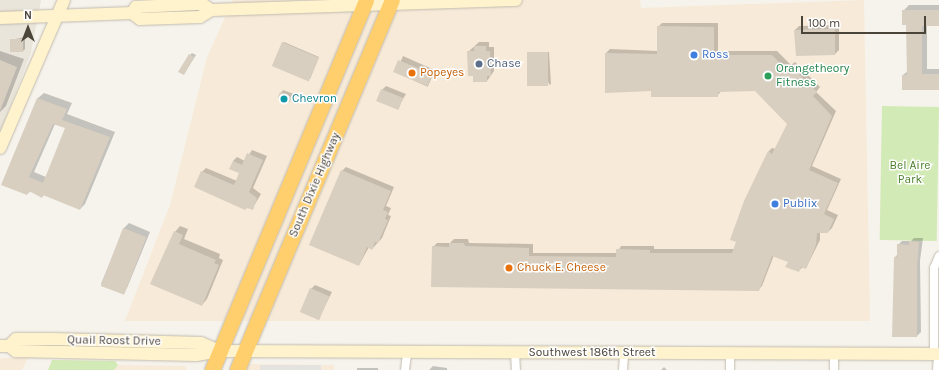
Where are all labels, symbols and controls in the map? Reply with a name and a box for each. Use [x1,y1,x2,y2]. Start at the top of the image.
north arrow [8,8,48,48]
scale bar [803,8,928,34]
text: N [24,9,32,22]
text: 100 m [808,16,840,30]
place label: Ross [702,48,729,62]
marker: Ross [689,50,699,60]
place label: Chase [487,57,521,71]
marker: Chase [474,59,484,69]
place label: Orangetheory Fitness [776,62,849,90]
place label: Popeyes [420,66,464,80]
marker: Popeyes [407,68,417,78]
marker: Orangetheory Fitness [763,71,773,81]
place label: Chevron [292,92,337,106]
marker: Chevron [279,94,289,104]
street label: South Dixie Highway [286,130,344,240]
park label: Bel Aire Park [890,159,930,187]
place label: Publix [783,197,817,211]
marker: Publix [770,199,780,209]
place label: Chuck E. Cheese [517,261,606,275]
marker: Chuck E. Cheese [504,263,514,273]
street label: Quail Roost Drive [67,333,161,349]
street label: Southwest 186th Street [528,346,656,360]

